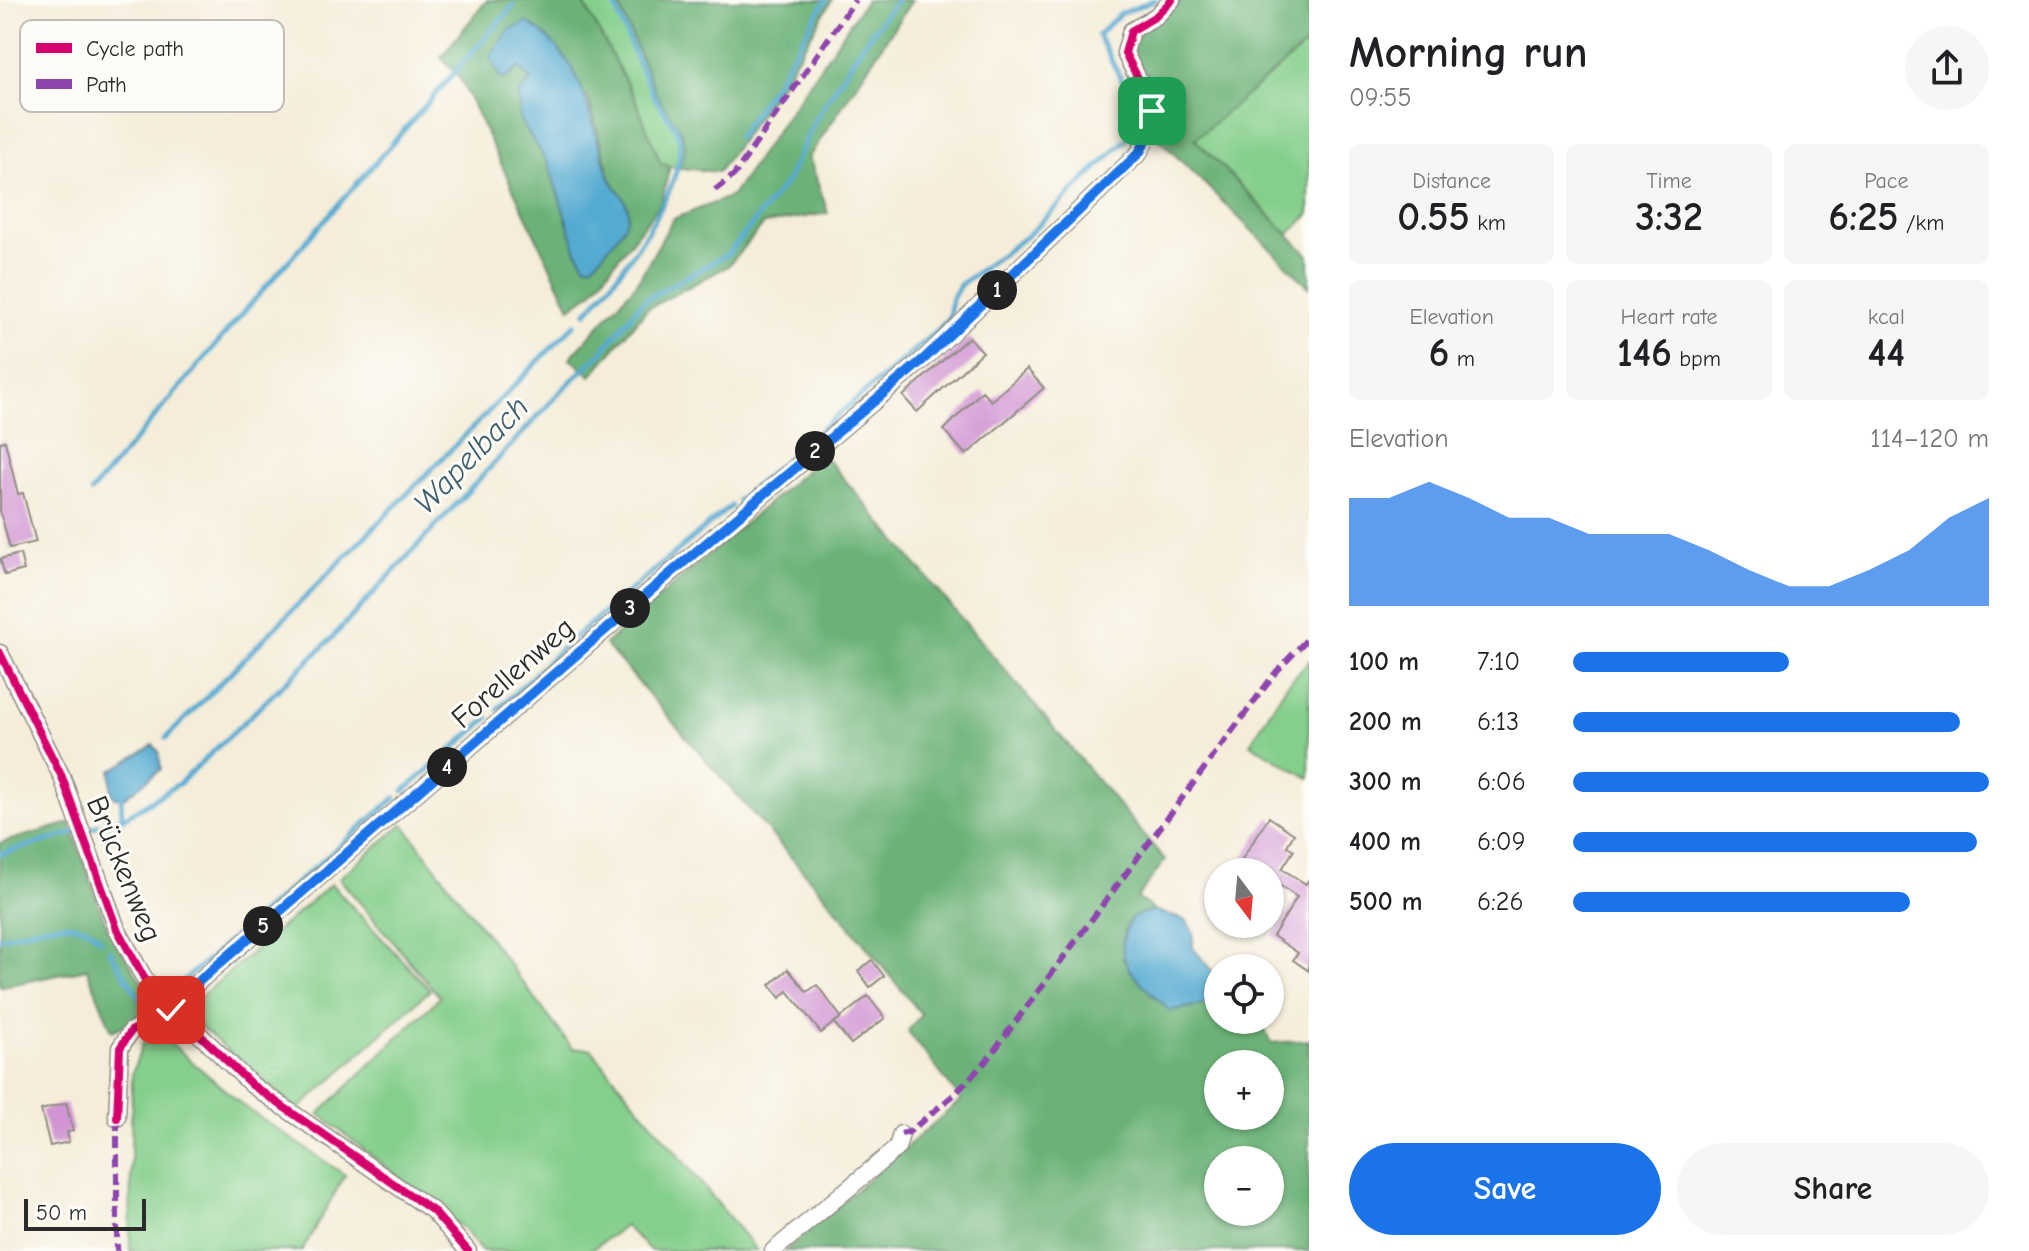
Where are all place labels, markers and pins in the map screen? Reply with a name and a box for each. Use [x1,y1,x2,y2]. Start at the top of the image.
pin [1118,77,1186,145]
pin: 1 [977,270,1017,310]
pin: 2 [795,431,835,471]
pin: 3 [610,588,650,628]
pin: 4 [427,747,467,787]
pin: 5 [243,906,283,946]
pin [137,976,205,1044]

